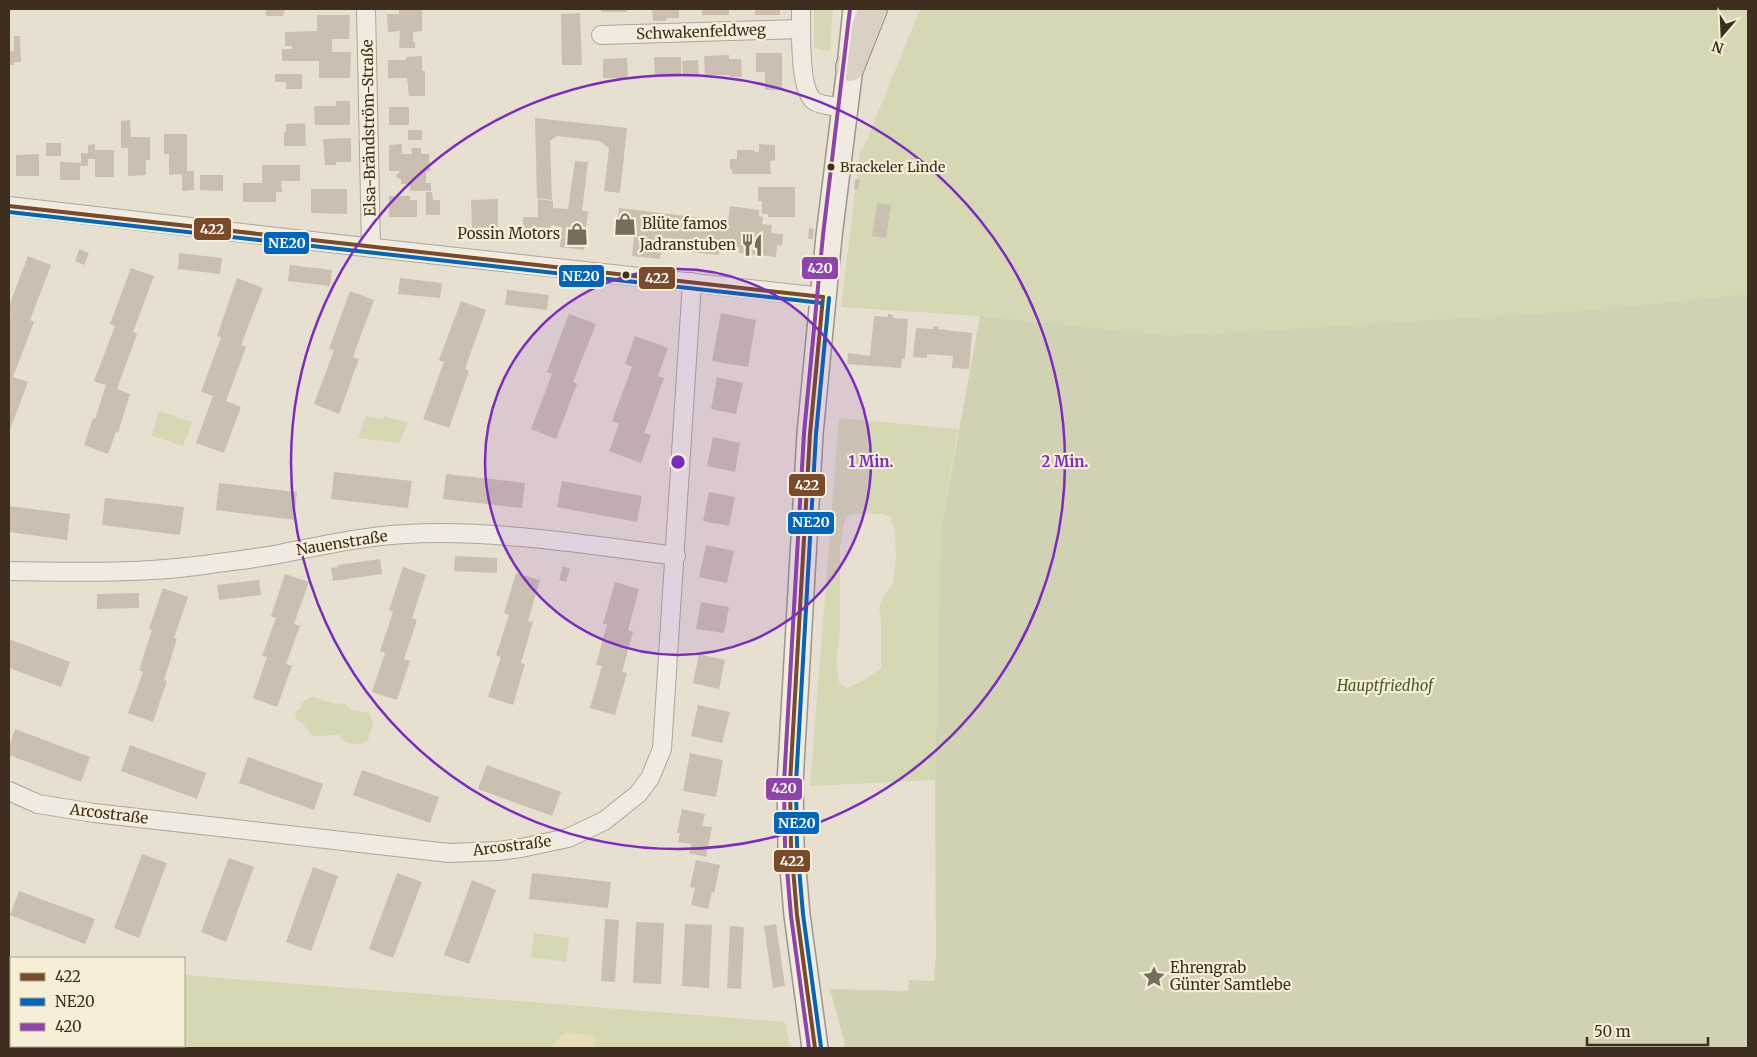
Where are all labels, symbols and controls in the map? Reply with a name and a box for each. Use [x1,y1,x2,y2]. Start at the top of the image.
north arrow [1697,10,1747,60]
street label: Schwakenfeldweg [636,20,766,43]
text: N [1710,37,1726,58]
street label: Elsa-Brändström-Straße [357,39,380,217]
place label: Brackeler Linde [840,158,945,176]
marker: Brackeler Linde [826,162,836,172]
shop icon: Blüte famos [612,211,638,237]
place label: Blüte famos [642,214,727,233]
line badge: 422 [193,217,232,241]
text: 422 [200,220,224,238]
shop icon: Possin Motors [564,221,590,247]
place label: Possin Motors [457,224,560,243]
line badge: NE20 [263,231,310,255]
restaurant icon: Jadranstuben [739,232,765,258]
text: NE20 [268,234,306,252]
place label: Jadranstuben [639,235,736,254]
line badge: 420 [801,256,839,280]
text: 420 [807,259,833,277]
line badge: NE20 [558,264,605,288]
line badge: 422 [638,266,676,290]
text: NE20 [562,267,600,285]
text: 422 [645,269,669,287]
unlabelled marker [621,270,631,280]
text: 1 Min. [849,452,893,471]
text: 2 Min. [1042,452,1088,471]
centre of rings [669,453,687,471]
line badge: 422 [788,473,826,497]
text: 422 [795,476,819,494]
line badge: NE20 [787,511,835,535]
text: NE20 [792,513,830,531]
street label: Nauenstraße [295,526,389,559]
park label: Hauptfriedhof [1336,676,1435,695]
line badge: 420 [765,777,803,801]
text: 420 [771,779,797,797]
street label: Arcostraße [68,799,150,828]
line badge: NE20 [773,811,820,835]
text: NE20 [778,814,816,832]
street label: Arcostraße [471,831,552,860]
line badge: 422 [773,849,811,873]
text: 422 [780,852,804,870]
legend [10,957,185,1047]
place label: Ehrengrab Günter Samtlebe [1170,958,1291,994]
place icon: Ehrengrab Günter Samtlebe [1141,964,1167,990]
text: 422 [55,967,81,986]
text: NE20 [55,992,95,1011]
scale bar [1587,1014,1708,1046]
text: 420 [55,1017,82,1036]
text: 50 m [1594,1022,1631,1041]

